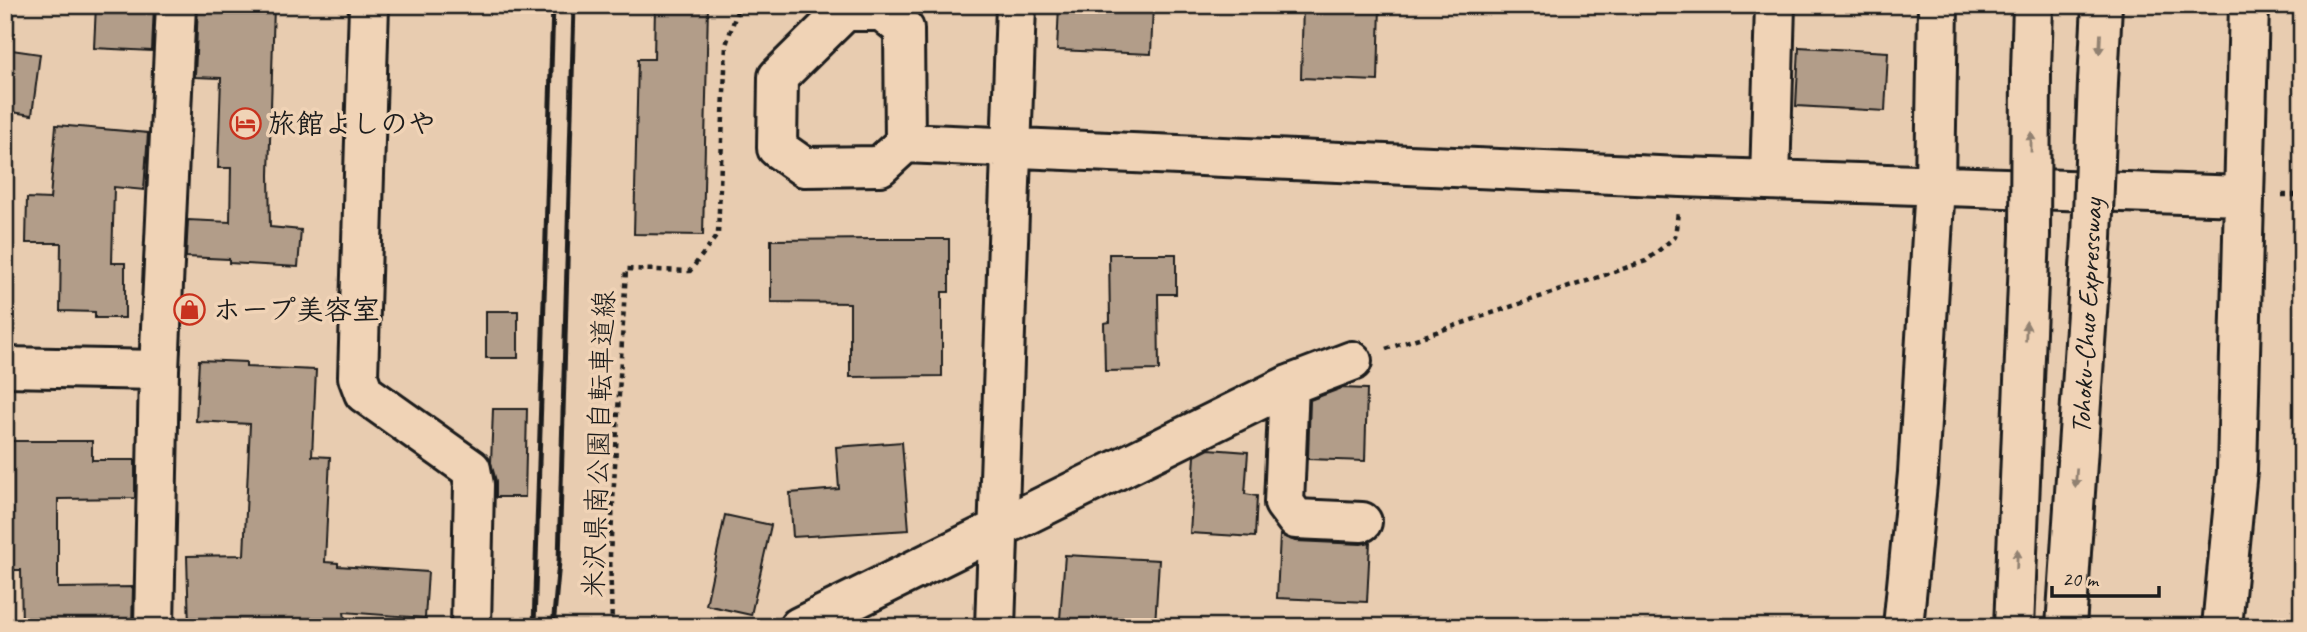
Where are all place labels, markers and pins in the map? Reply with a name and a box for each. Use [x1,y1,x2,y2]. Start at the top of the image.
hotel icon: 旅館よしのや [228,106,262,140]
place label: 旅館よしのや [268,106,436,141]
shop icon: ホープ美容室 [173,292,207,326]
place label: ホープ美容室 [213,292,380,327]

